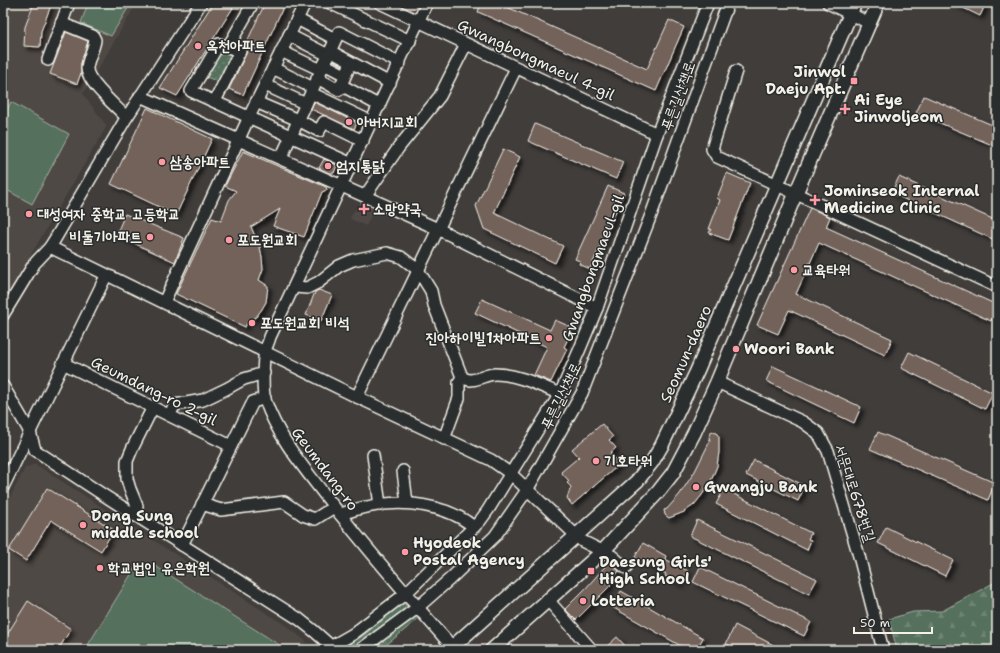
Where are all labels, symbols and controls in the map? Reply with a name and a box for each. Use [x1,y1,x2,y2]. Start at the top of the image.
street label: Gwangbongmaeul 4-gil [454,15,618,105]
place label: 옥천아파트 [206,36,266,56]
marker: 옥천아파트 [193,41,203,51]
street label: 푸른길산책로 [656,59,700,133]
place label: Jinwol Daeju Apt. [765,62,846,99]
marker: Jinwol Daeju Apt. [849,76,859,86]
place label: Ai Eye Jinwoljeom [854,90,943,127]
marker: Ai Eye Jinwoljeom [839,103,851,115]
place label: 아버지교회 [356,112,417,132]
marker: 아버지교회 [344,117,354,127]
place label: 삼송아파트 [169,152,230,172]
place label: 엄지통닭 [336,156,385,176]
marker: 삼송아파트 [157,157,167,167]
marker: 엄지통닭 [323,161,333,171]
place label: Jominseok Internal Medicine Clinic [824,181,980,218]
street label: Gwangbongmaeul-gil [557,191,629,344]
marker: Jominseok Internal Medicine Clinic [809,194,821,206]
place label: 소망약국 [373,199,421,219]
marker: 소망약국 [358,203,370,215]
place label: 대성여자 중학교 고등학교 [37,204,180,224]
marker: 대성여자 중학교 고등학교 [24,209,34,219]
place label: 비둘기아파트 [70,227,142,247]
place label: 포도원교회 [237,230,297,250]
marker: 비둘기아파트 [145,232,155,242]
marker: 포도원교회 [224,235,234,245]
place label: 교육타워 [802,260,850,280]
marker: 교육타워 [789,265,799,275]
street label: Seomun-daero [656,302,716,406]
place label: 포도원교회 비석 [260,313,350,333]
marker: 포도원교회 비석 [247,318,257,328]
place label: 진아하이빌1차아파트 [426,328,541,348]
marker: 진아하이빌1차아파트 [544,333,554,343]
place label: Woori Bank [744,339,835,359]
marker: Woori Bank [731,344,741,354]
street label: Geumdang-ro 2-gil [88,352,221,430]
street label: 푸른길산책로 [536,359,586,433]
street label: Geumdang-ro [287,423,363,515]
street label: 서문대로678번길 [830,442,880,544]
place label: 기호타워 [604,451,652,471]
marker: 기호타워 [591,456,601,466]
place label: Gwangju Bank [704,477,818,497]
marker: Gwangju Bank [691,482,701,492]
place label: Dong Sung middle school [91,506,199,543]
marker: Dong Sung middle school [78,520,88,530]
place label: Hyodeok Postal Agency [413,533,525,570]
marker: Hyodeok Postal Agency [400,547,410,557]
place label: Daesung Girls' High School [599,552,712,589]
place label: 학교법인 유은학원 [107,558,210,578]
marker: 학교법인 유은학원 [95,563,105,573]
marker: Daesung Girls' High School [586,566,596,576]
place label: Lotteria [591,591,655,611]
marker: Lotteria [578,596,588,606]
scale bar [854,609,932,635]
text: 50 m [860,615,890,631]

